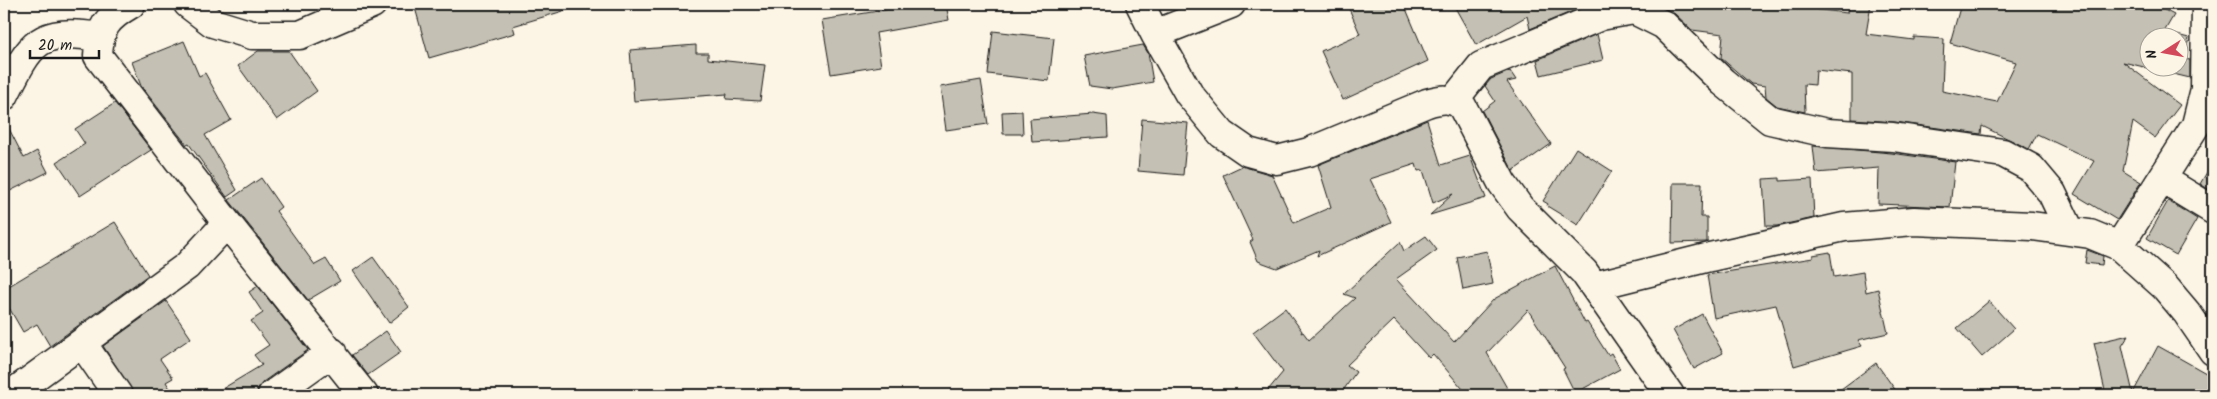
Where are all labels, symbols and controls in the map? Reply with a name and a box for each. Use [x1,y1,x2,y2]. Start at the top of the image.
scale bar [30,28,99,60]
north arrow [2140,28,2190,78]
text: 20 m [38,34,72,58]
text: N [2141,48,2164,61]

